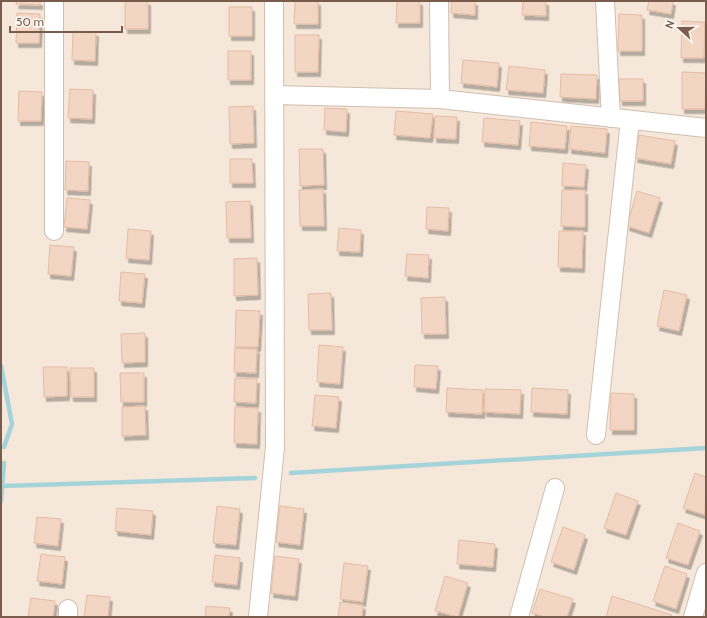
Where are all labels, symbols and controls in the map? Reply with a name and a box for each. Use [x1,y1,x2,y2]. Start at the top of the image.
scale bar [10,8,122,34]
north arrow [659,8,699,48]
text: 50 m [16,14,44,29]
text: N [662,18,678,31]

